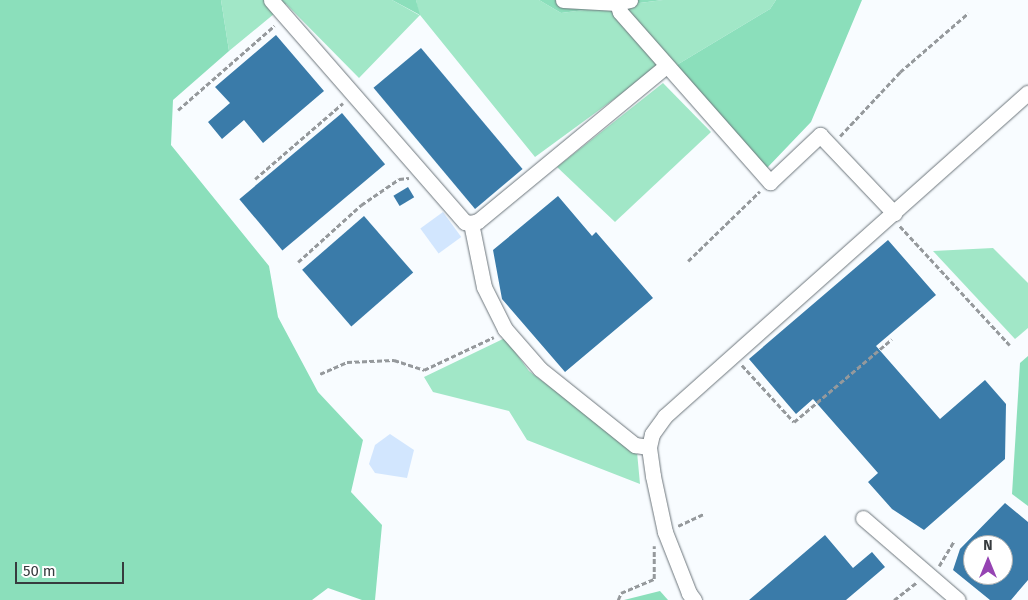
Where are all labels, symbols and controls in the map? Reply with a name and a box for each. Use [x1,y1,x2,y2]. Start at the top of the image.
north arrow [963,535,1013,585]
text: N [983,537,993,554]
scale bar [18,552,126,584]
text: 50 m [23,562,56,580]

